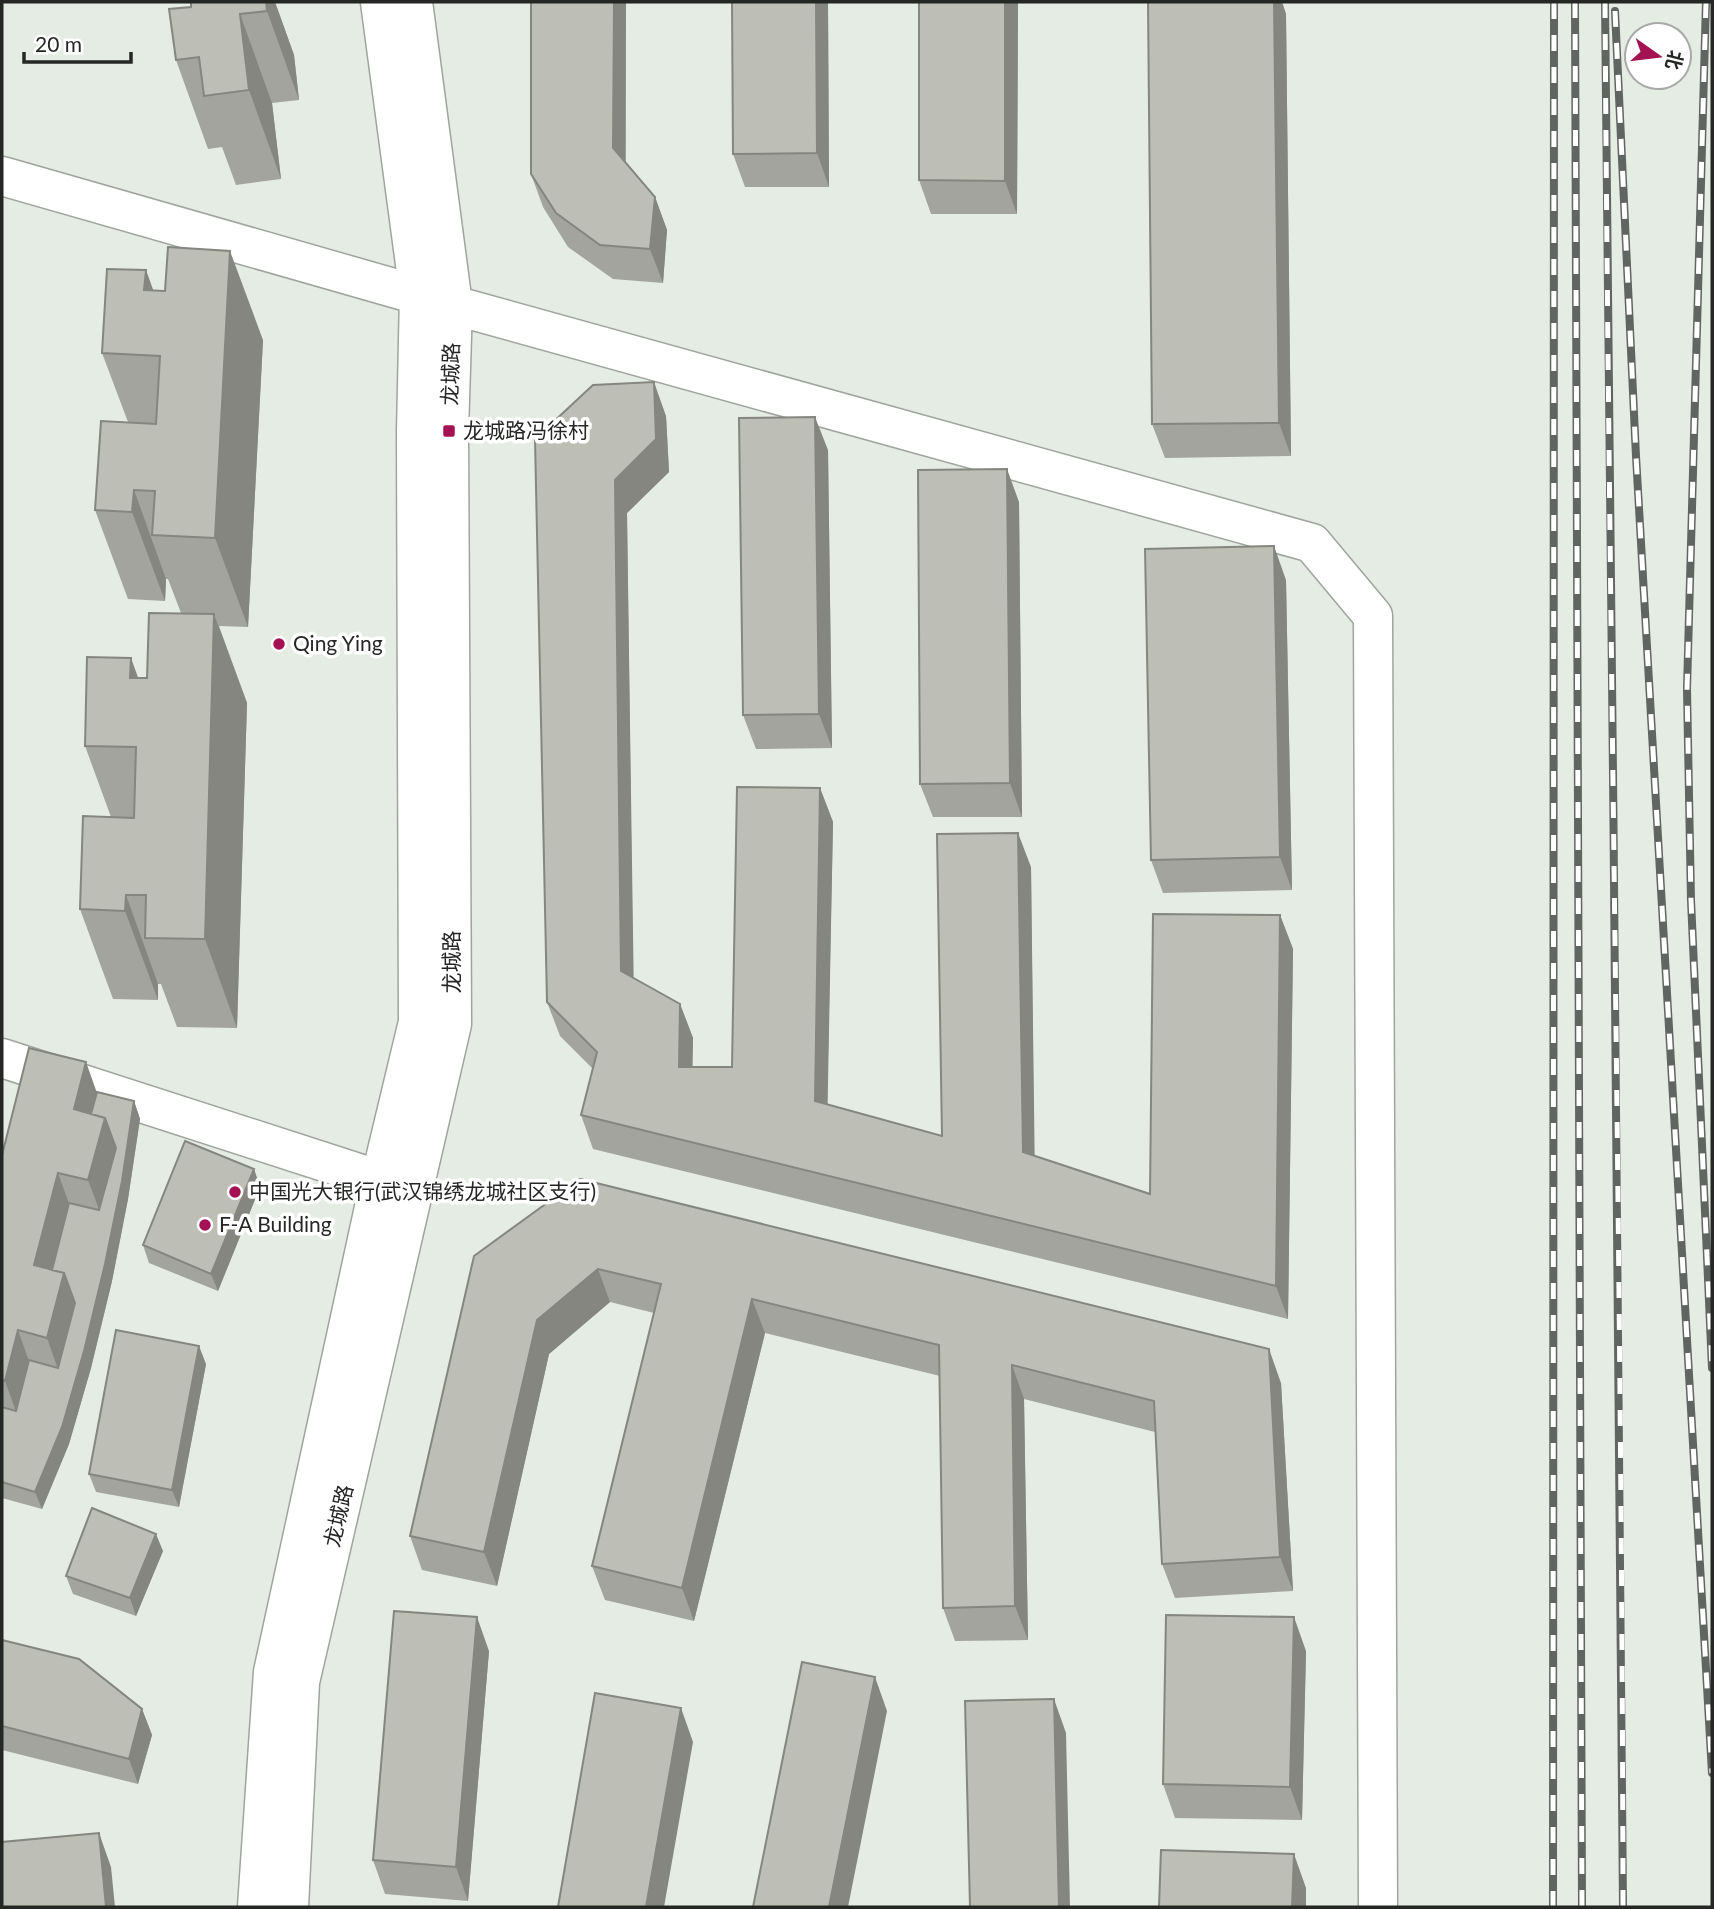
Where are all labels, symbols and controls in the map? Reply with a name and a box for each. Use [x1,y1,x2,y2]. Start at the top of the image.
scale bar [24,21,131,65]
north arrow [1623,21,1693,91]
text: 20 m [35,31,82,56]
text: 北 [1662,48,1688,72]
street label: 龙城路 [436,342,463,406]
place label: 龙城路冯徐村 [463,417,589,442]
marker: 龙城路冯徐村 [441,423,457,439]
place label: Qing Ying [293,630,383,655]
marker: Qing Ying [271,636,287,652]
street label: 龙城路 [438,931,463,994]
place label: 中国光大银行(武汉锦绣龙城社区支行) [249,1178,596,1203]
marker: 中国光大银行(武汉锦绣龙城社区支行) [227,1184,243,1200]
place label: F-A Building [219,1211,332,1236]
marker: F-A Building [197,1217,213,1233]
street label: 龙城路 [318,1482,357,1549]

